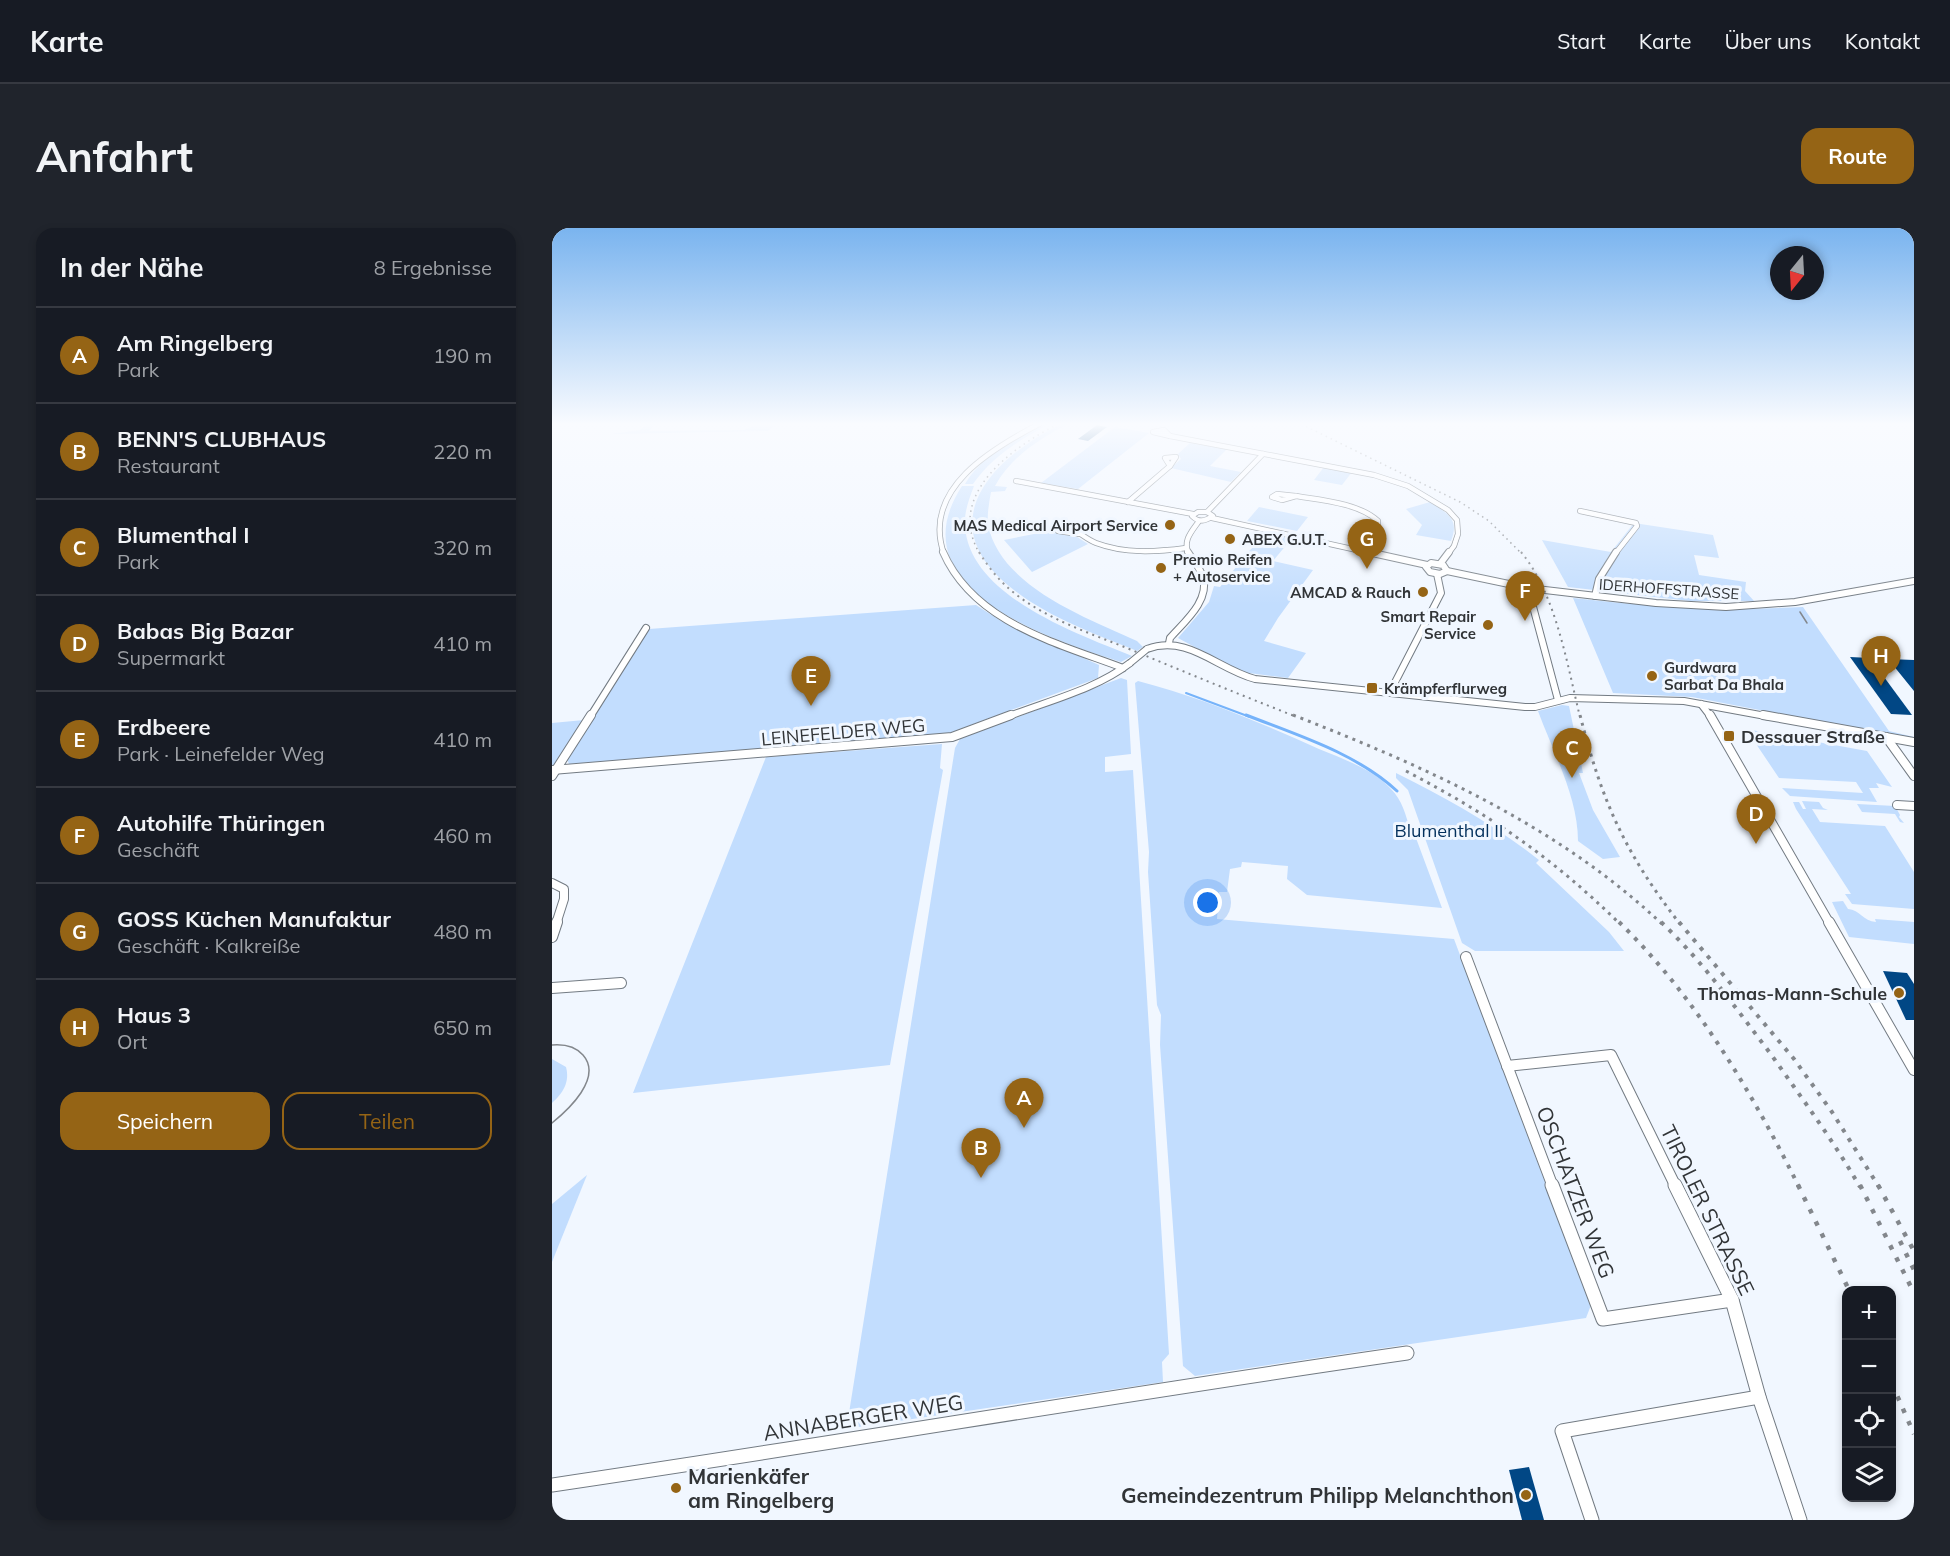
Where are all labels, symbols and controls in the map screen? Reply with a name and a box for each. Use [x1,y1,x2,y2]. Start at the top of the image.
text: Karte [30,24,104,59]
text: Start [1557,28,1606,54]
text: Karte [1639,28,1691,54]
text: Über uns [1724,28,1812,54]
text: Kontakt [1845,28,1920,54]
button: Route [1801,128,1914,184]
text: Anfahrt [36,130,193,183]
north arrow [1770,246,1824,300]
text: In der Nähe [60,251,204,284]
text: 8 Ergebnisse [374,255,492,280]
text: Am Ringelberg [117,329,273,357]
text: A [72,343,87,368]
text: 190 m [433,343,492,368]
text: Park [117,357,159,382]
text: BENN'S CLUBHAUS [117,425,326,453]
text: B [73,439,86,464]
text: 220 m [433,439,492,464]
text: Restaurant [117,453,220,478]
place label: MAS Medical Airport Service [953,516,1158,535]
marker: MAS Medical Airport Service [1163,518,1177,532]
pin: G [1348,520,1386,569]
text: Blumenthal I [117,521,249,549]
place label: ABEX G.U.T. [1242,530,1327,549]
marker: ABEX G.U.T. [1223,532,1237,546]
text: C [73,535,86,560]
text: 320 m [433,535,492,560]
text: Park [117,549,159,574]
place label: Premio Reifen + Autoservice [1173,550,1272,586]
marker: Premio Reifen + Autoservice [1154,561,1168,575]
pin: F [1506,572,1544,621]
street label: IDERHOFFSTRASSE [1598,575,1740,603]
place label: AMCAD & Rauch [1290,583,1411,602]
marker: AMCAD & Rauch [1416,585,1430,599]
place label: Smart Repair Service [1380,607,1476,643]
text: Babas Big Bazar [117,617,293,645]
marker: Smart Repair Service [1481,618,1495,632]
text: D [72,631,87,656]
text: 410 m [433,631,492,656]
pin: H [1862,636,1900,686]
text: Supermarkt [117,645,225,670]
pin: E [792,656,830,706]
place label: Gurdwara Sarbat Da Bhala [1664,658,1784,694]
marker: Gurdwara Sarbat Da Bhala [1645,669,1659,683]
place label: Krämpferflurweg [1384,679,1507,698]
marker: Krämpferflurweg [1365,681,1379,695]
text: Erdbeere [117,713,210,741]
street label: LEINEFELDER WEG [760,713,926,751]
place label: Dessauer Straße [1741,725,1885,748]
text: E [74,727,85,752]
text: 410 m [433,727,492,752]
pin: C [1552,728,1592,778]
marker: Dessauer Straße [1722,729,1736,743]
text: Park · Leinefelder Weg [117,741,325,766]
pin: D [1736,794,1776,844]
text: Autohilfe Thüringen [117,809,325,837]
park label: Blumenthal II [1394,819,1504,842]
text: F [74,823,85,848]
text: 460 m [433,823,492,848]
text: Geschäft [117,837,199,862]
your location [1193,888,1222,917]
text: GOSS Küchen Manufaktur [117,905,391,933]
text: G [72,919,87,944]
text: 480 m [433,919,492,944]
text: Geschäft · Kalkreiße [117,933,300,958]
place label: Thomas-Mann-Schule [1697,982,1887,1005]
marker: Thomas-Mann-Schule [1892,986,1906,1000]
text: Haus 3 [117,1001,191,1029]
text: H [72,1015,87,1040]
text: 650 m [433,1015,492,1040]
text: Ort [117,1029,147,1054]
pin: A [1004,1078,1044,1128]
button: Speichern [60,1092,270,1150]
button: Teilen [282,1092,492,1150]
street label: OSCHATZER WEG [1531,1102,1621,1282]
street label: TIROLER STRASSE [1656,1121,1760,1299]
pin: B [962,1128,1000,1178]
map controls [1842,1286,1896,1502]
button: + [1842,1286,1896,1340]
button: − [1842,1340,1896,1394]
street label: ANNABERGER WEG [761,1388,965,1446]
button: locate [1842,1394,1896,1448]
button: layers [1842,1448,1896,1502]
place label: Marienkäfer am Ringelberg [688,1463,834,1513]
marker: Marienkäfer am Ringelberg [669,1481,683,1495]
place label: Gemeindezentrum Philipp Melanchthon [1121,1482,1514,1508]
marker: Gemeindezentrum Philipp Melanchthon [1519,1488,1533,1502]

